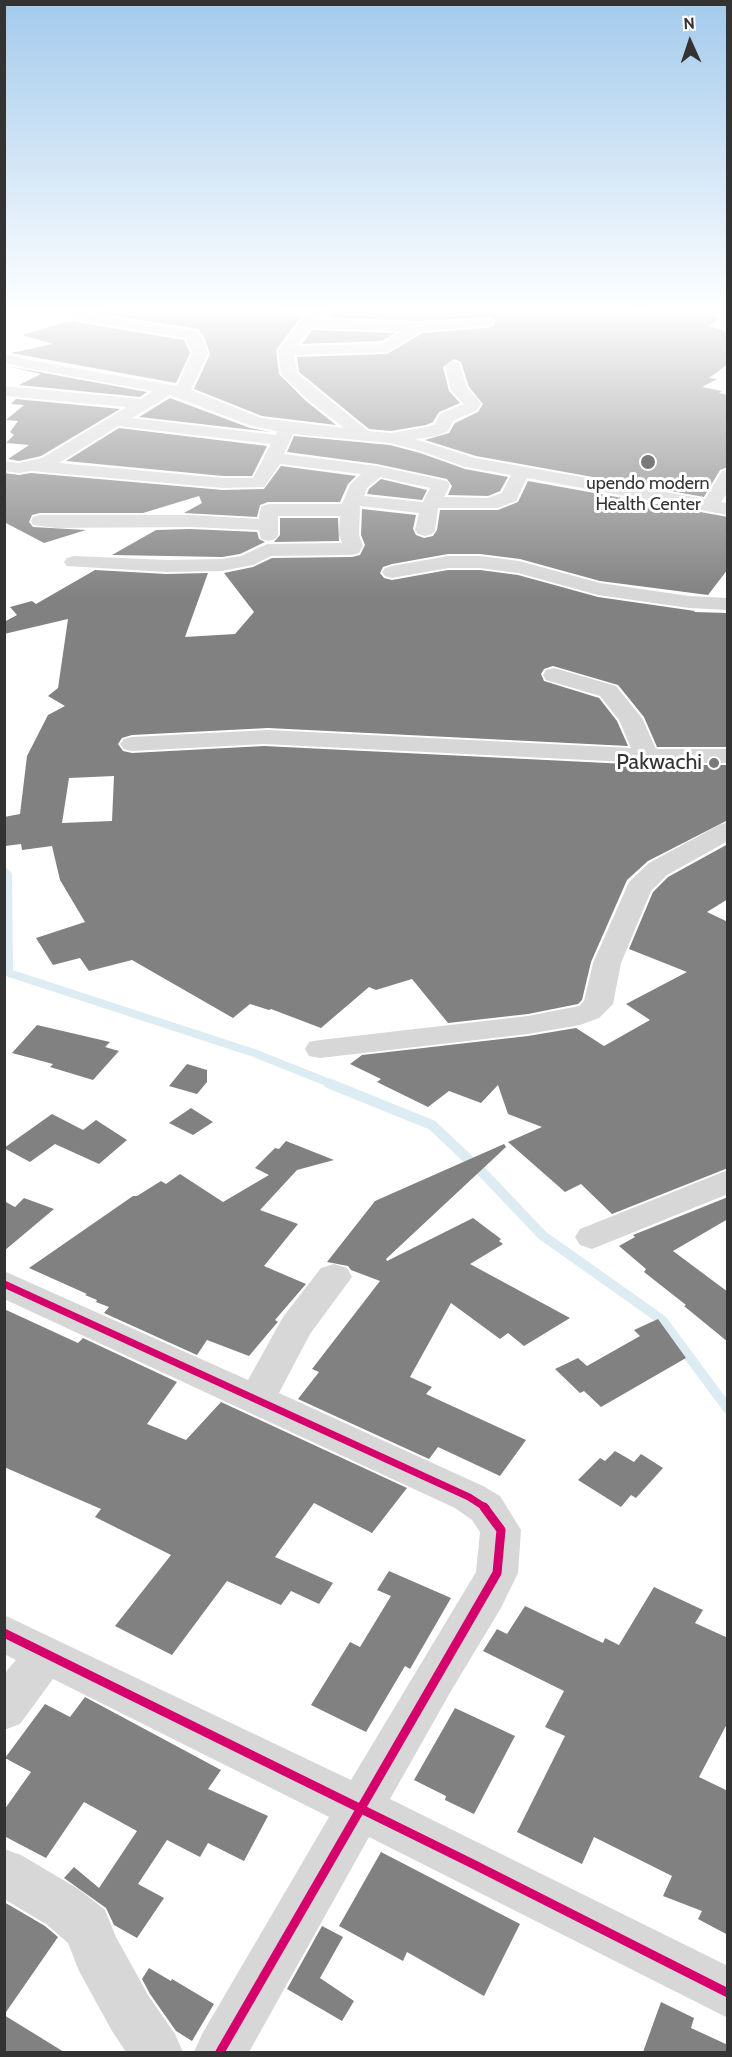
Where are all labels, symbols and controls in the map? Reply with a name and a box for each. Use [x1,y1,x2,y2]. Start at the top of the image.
north arrow [660,12,720,72]
text: N [683,14,695,33]
marker: upendo modern Health Center [639,453,657,471]
place label: upendo modern Health Center [586,473,710,516]
place label: Pakwachi [616,750,702,776]
marker: Pakwachi [707,756,721,770]

